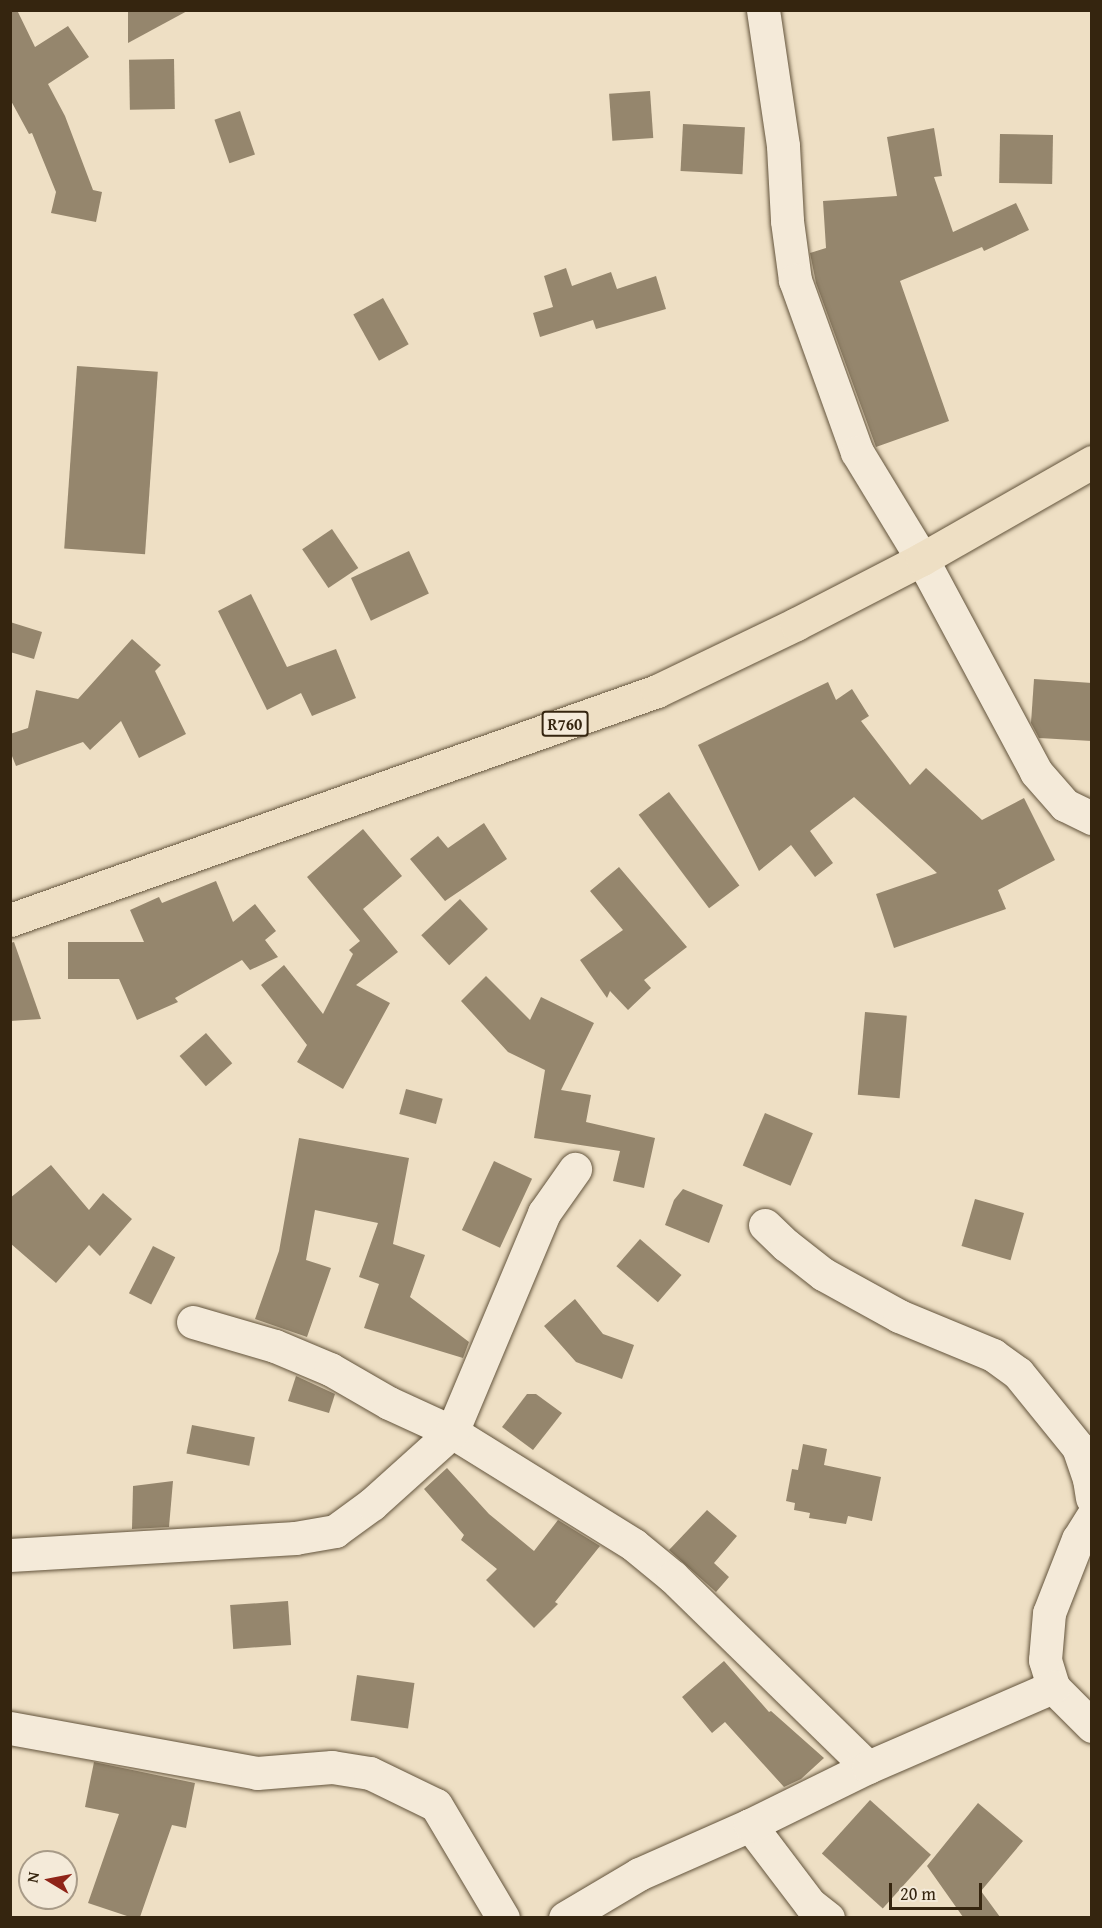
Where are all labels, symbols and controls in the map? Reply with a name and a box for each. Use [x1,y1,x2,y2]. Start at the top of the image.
road number: R760 [541,711,589,737]
north arrow [18,1850,78,1910]
text: N [19,1870,45,1885]
scale bar [892,1871,985,1909]
text: 20 m [900,1880,936,1907]

